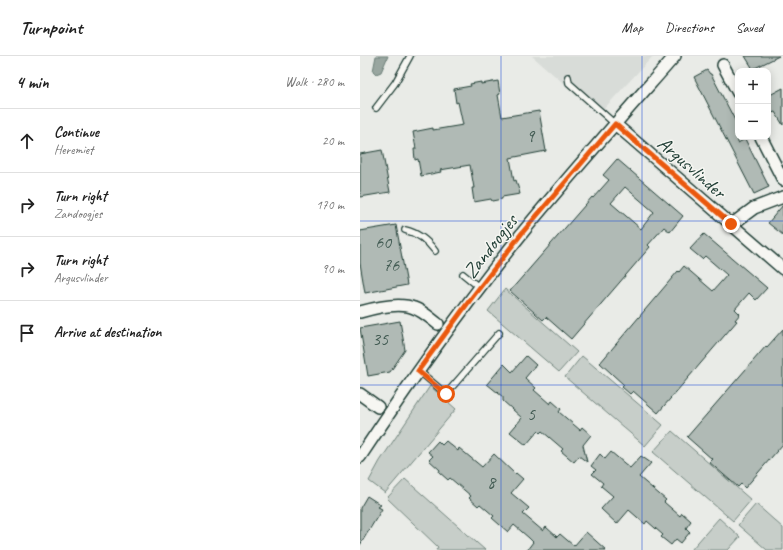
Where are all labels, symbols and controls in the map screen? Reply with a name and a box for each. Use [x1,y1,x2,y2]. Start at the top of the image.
text: Turnpoint [20,16,82,40]
text: Map [622,19,643,36]
text: Directions [665,19,714,36]
text: Saved [736,19,763,36]
map controls [735,68,771,140]
button: + [735,68,771,104]
text: 4 min [16,72,49,93]
text: Walk · 280 m [285,74,344,90]
button: − [735,104,771,140]
text: Continue [54,123,99,142]
house number: 9 [526,125,536,147]
icon: ahead [16,130,38,152]
street label: Argusvlinder [652,131,732,205]
text: 20 m [322,133,344,149]
text: Heremiet [54,142,93,158]
text: Turn right [54,187,107,206]
icon: right [16,194,38,216]
text: 170 m [316,197,344,213]
text: Zandoogjes [54,206,102,222]
street label: Zandoogjes [458,208,524,283]
route end [722,215,740,233]
house number: 60 [375,231,393,253]
text: Turn right [54,251,107,270]
house number: 76 [383,254,400,276]
icon: right [16,258,38,280]
text: 90 m [322,261,344,277]
text: Argusvlinder [54,270,108,286]
icon: arrive [16,322,38,344]
text: Arrive at destination [54,323,161,342]
house number: 35 [372,328,389,350]
route start [437,385,455,403]
house number: 5 [527,403,536,425]
house number: 8 [487,471,497,493]

